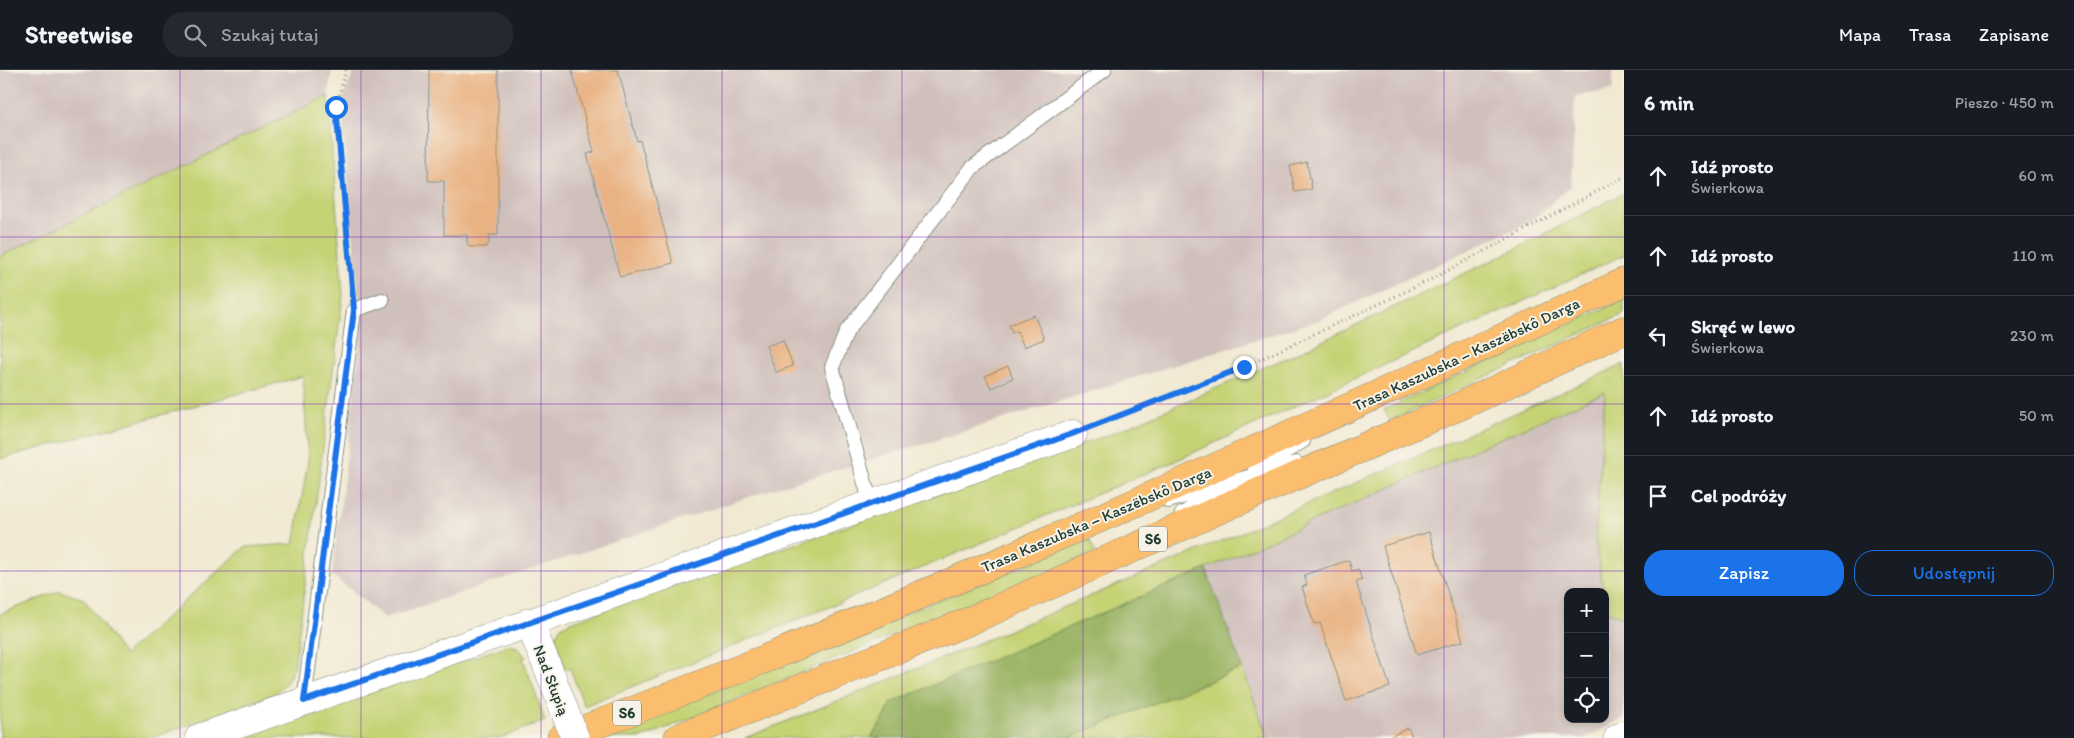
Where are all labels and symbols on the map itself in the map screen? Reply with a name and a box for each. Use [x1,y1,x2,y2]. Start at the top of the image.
route start [325,96,348,119]
street label: Trasa Kaszubska – Kaszëbskô Darga [1350,293,1583,415]
route end [1233,356,1256,379]
street label: Trasa Kaszubska – Kaszëbskô Darga [978,462,1214,577]
road number: S6 [1139,526,1167,552]
street label: Nad Słupią [529,642,574,719]
road number: S6 [613,700,641,726]

